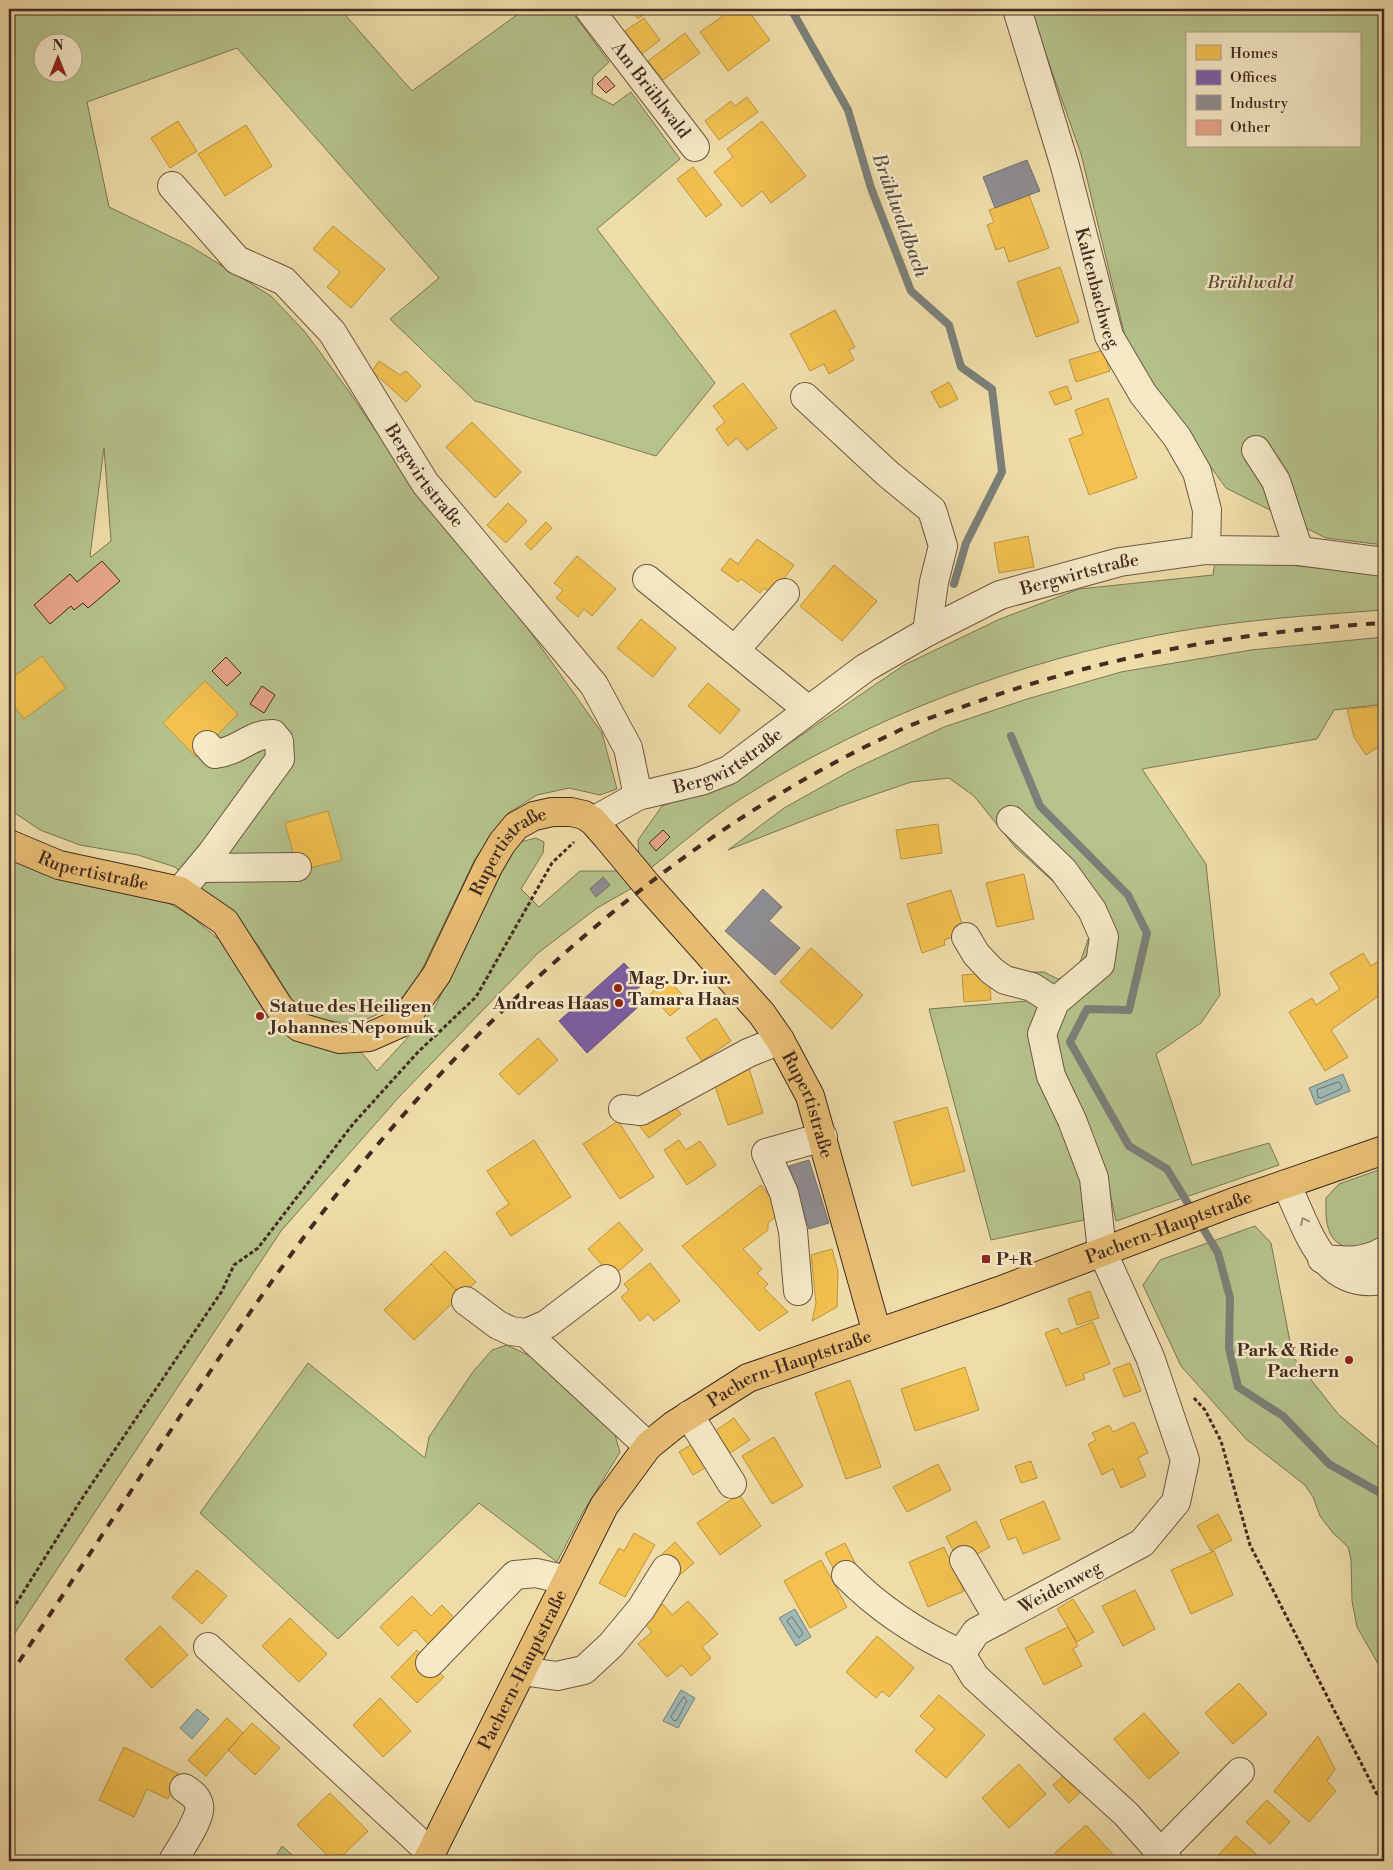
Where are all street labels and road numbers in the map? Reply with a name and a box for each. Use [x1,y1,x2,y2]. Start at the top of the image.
street label: Am Brühlwald [606,36,696,144]
street label: Kaltenbachweg [1069,225,1125,353]
street label: Bergwirtstraße [379,419,469,533]
street label: Bergwirtstraße [1016,549,1140,601]
street label: Bergwirtstraße [670,723,787,799]
street label: Rupertistraße [465,803,549,900]
street label: Rupertistraße [34,846,151,896]
street label: Rupertistraße [776,1047,838,1161]
street label: Pachern-Hauptstraße [1082,1186,1255,1269]
street label: Pachern-Hauptstraße [703,1325,875,1413]
street label: Weidenweg [1014,1556,1106,1619]
street label: Pachern-Hauptstraße [473,1586,573,1754]

